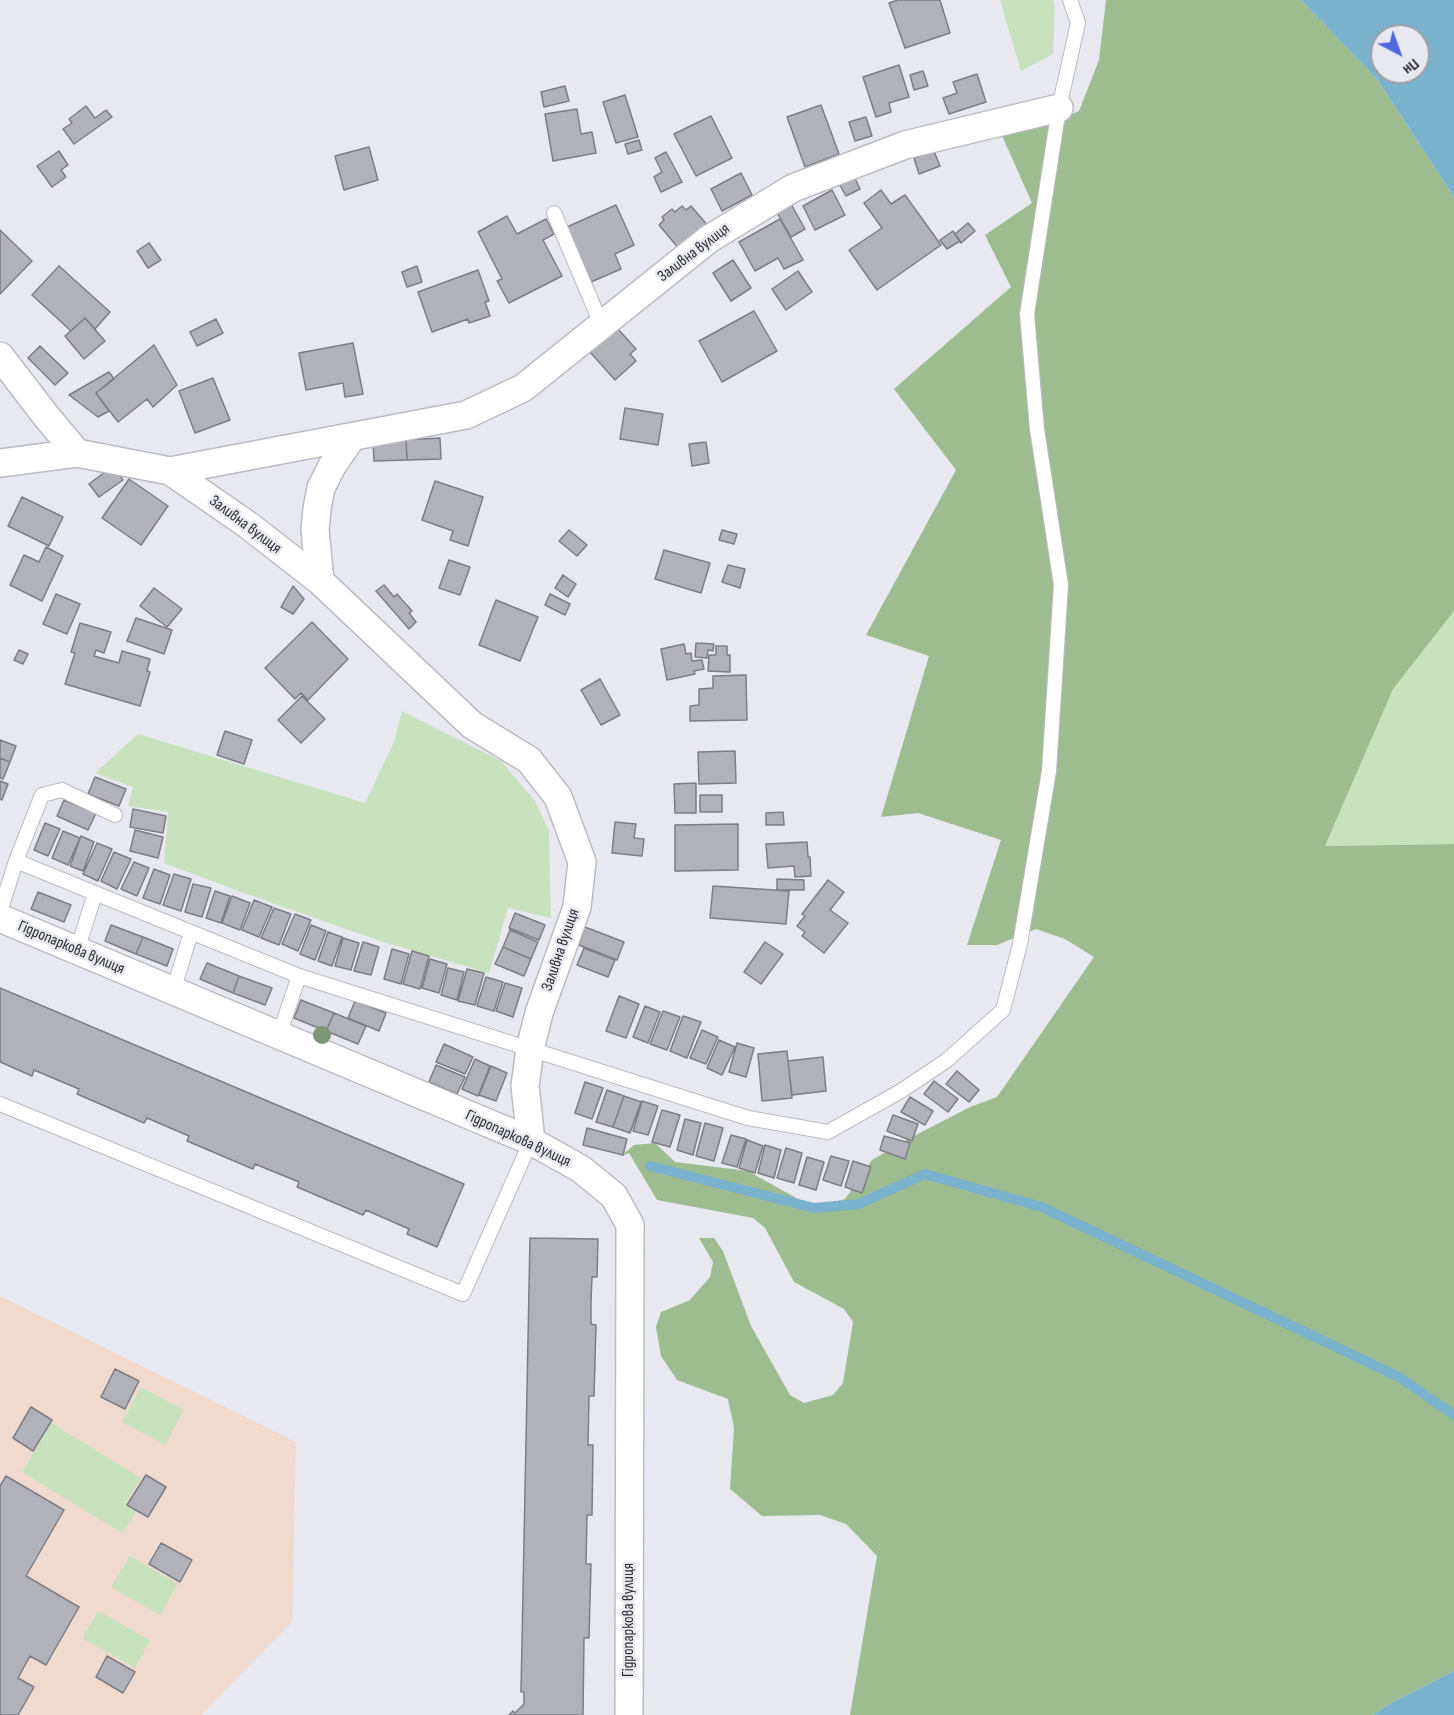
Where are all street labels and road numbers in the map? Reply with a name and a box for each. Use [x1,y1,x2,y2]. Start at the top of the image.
street label: Заливна вулиця [654,220,734,286]
street label: Заливна вулиця [205,492,285,558]
street label: Заливна вулиця [538,906,584,994]
street label: Гідропаркова вулиця [15,917,127,979]
street label: Гідропаркова вулиця [462,1106,574,1172]
street label: Гідропаркова вулиця [619,1563,639,1677]

